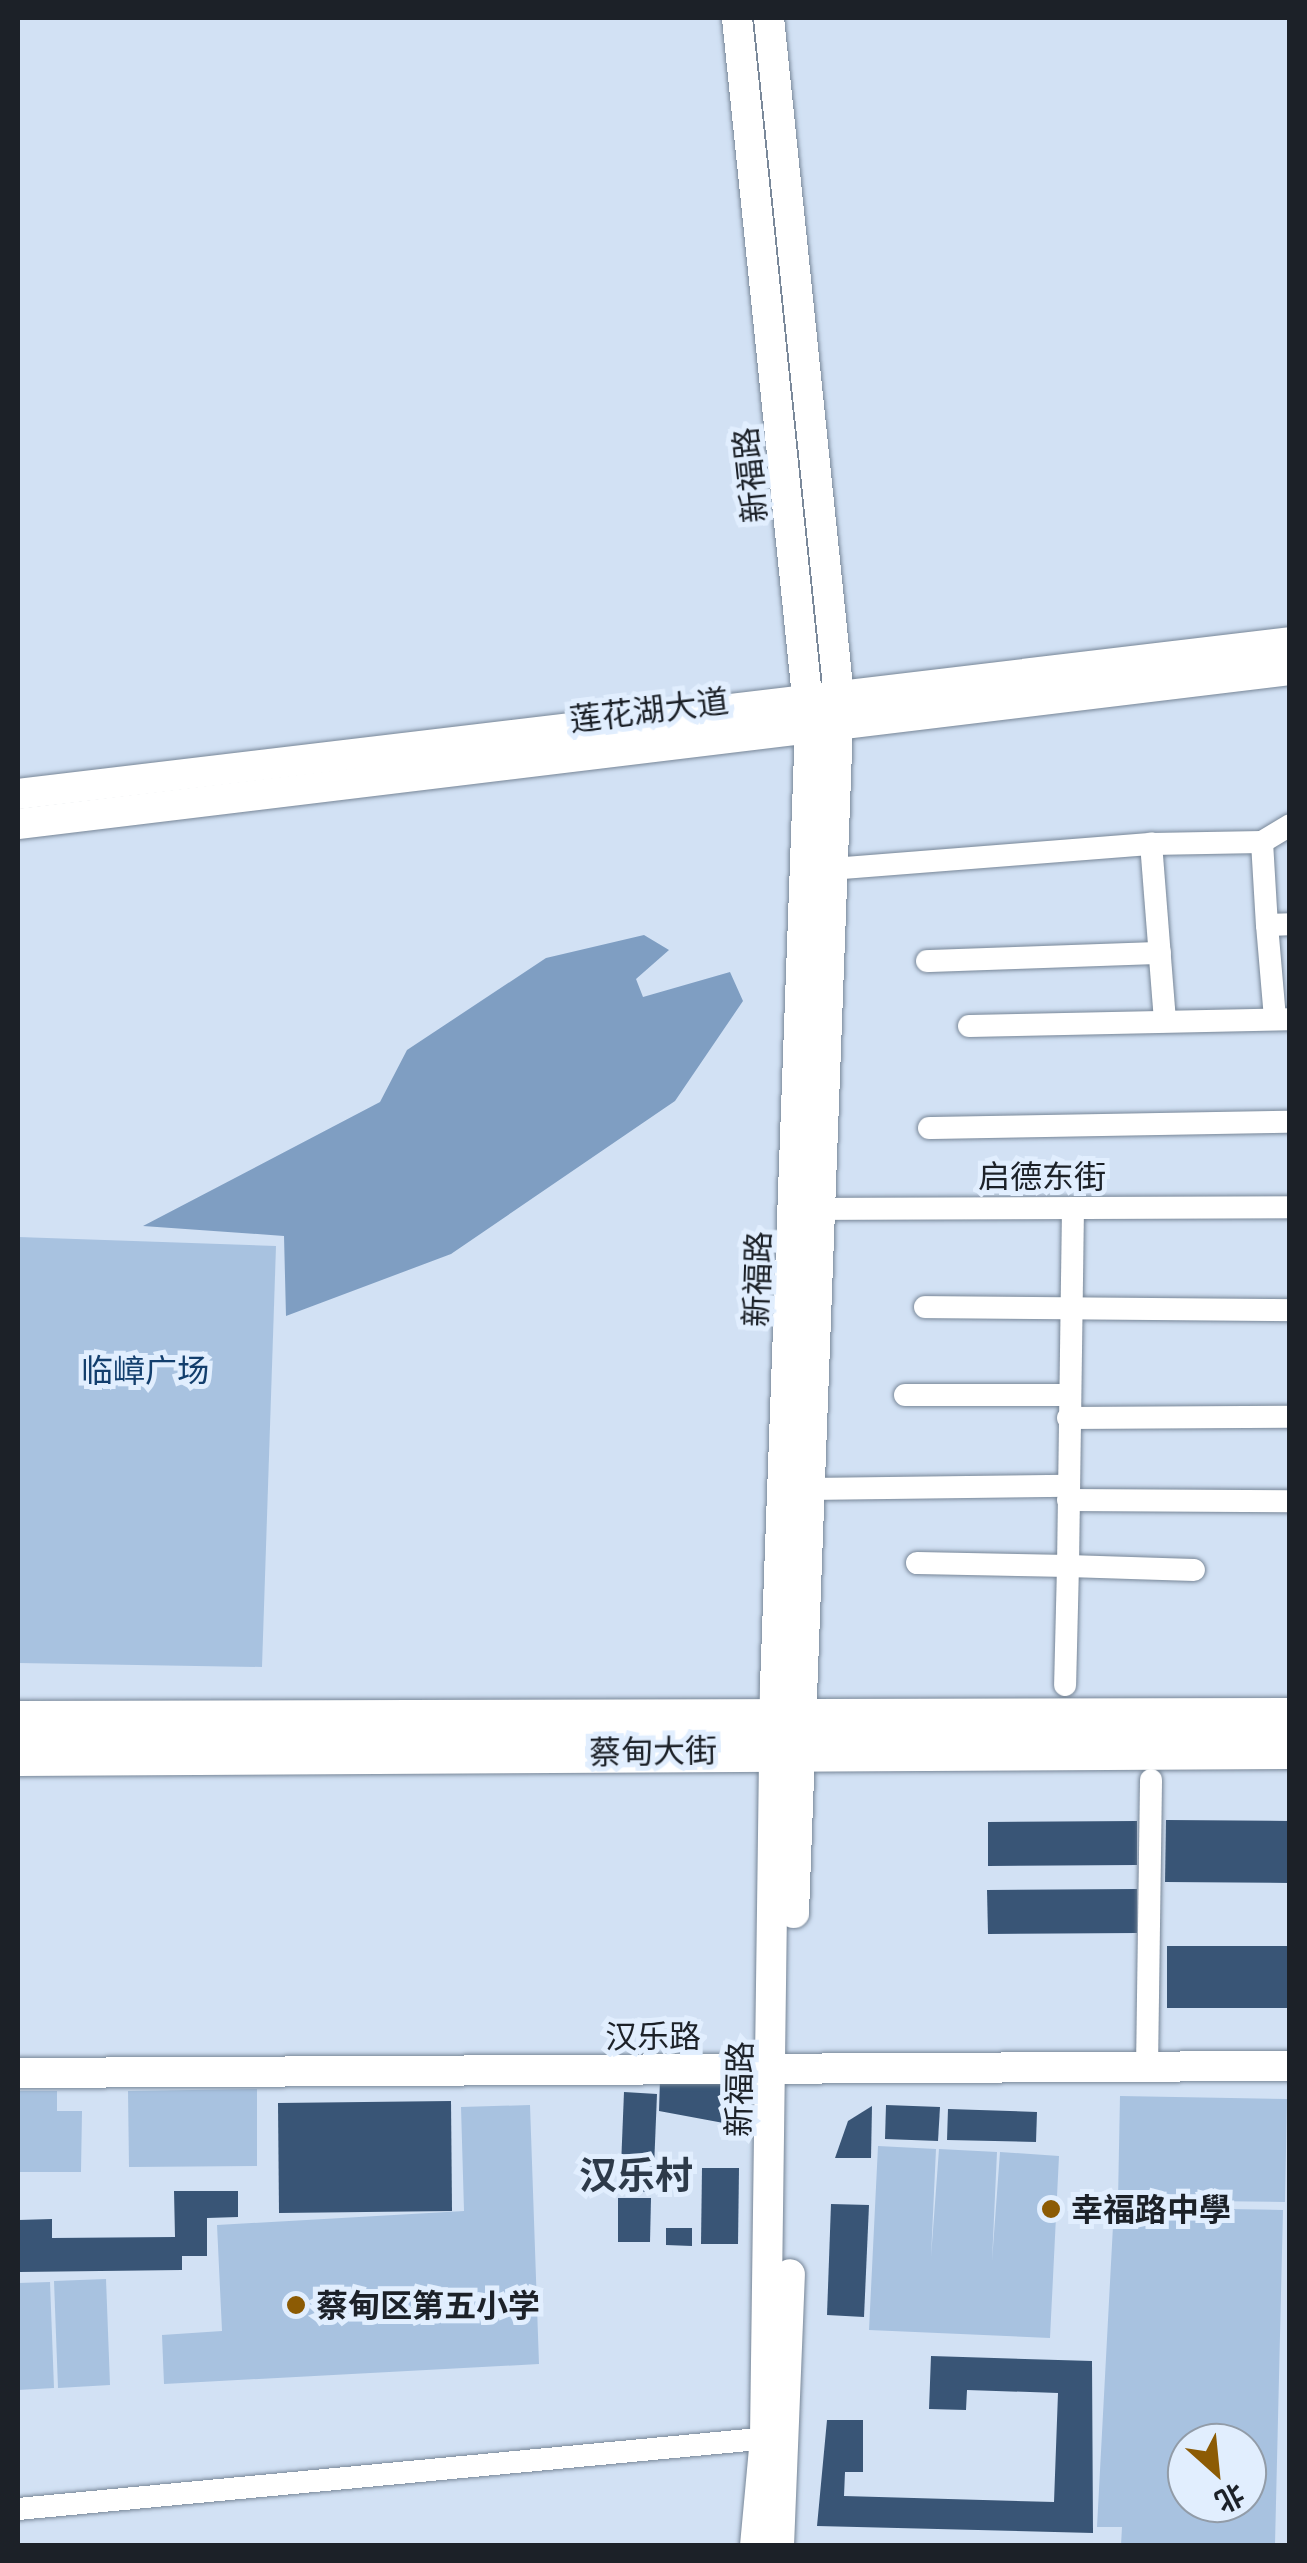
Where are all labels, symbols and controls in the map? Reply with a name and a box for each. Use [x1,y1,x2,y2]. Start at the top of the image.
street label: 新福路 [726,425,774,525]
street label: 莲花湖大道 [567,681,731,739]
street label: 启德东街 [978,1157,1106,1195]
street label: 新福路 [736,1230,778,1328]
park label: 临嶂广场 [81,1351,209,1389]
street label: 蔡甸大街 [589,1731,717,1771]
street label: 汉乐路 [605,2017,701,2055]
street label: 新福路 [719,2041,759,2137]
district label: 汉乐村 [579,2152,693,2198]
place label: 幸福路中學 [1071,2190,1231,2228]
marker: 幸福路中學 [1040,2198,1062,2220]
place label: 蔡甸区第五小学 [316,2286,540,2324]
marker: 蔡甸区第五小学 [285,2294,307,2316]
north arrow [1167,2423,1267,2523]
text: 北 [1209,2476,1251,2521]

